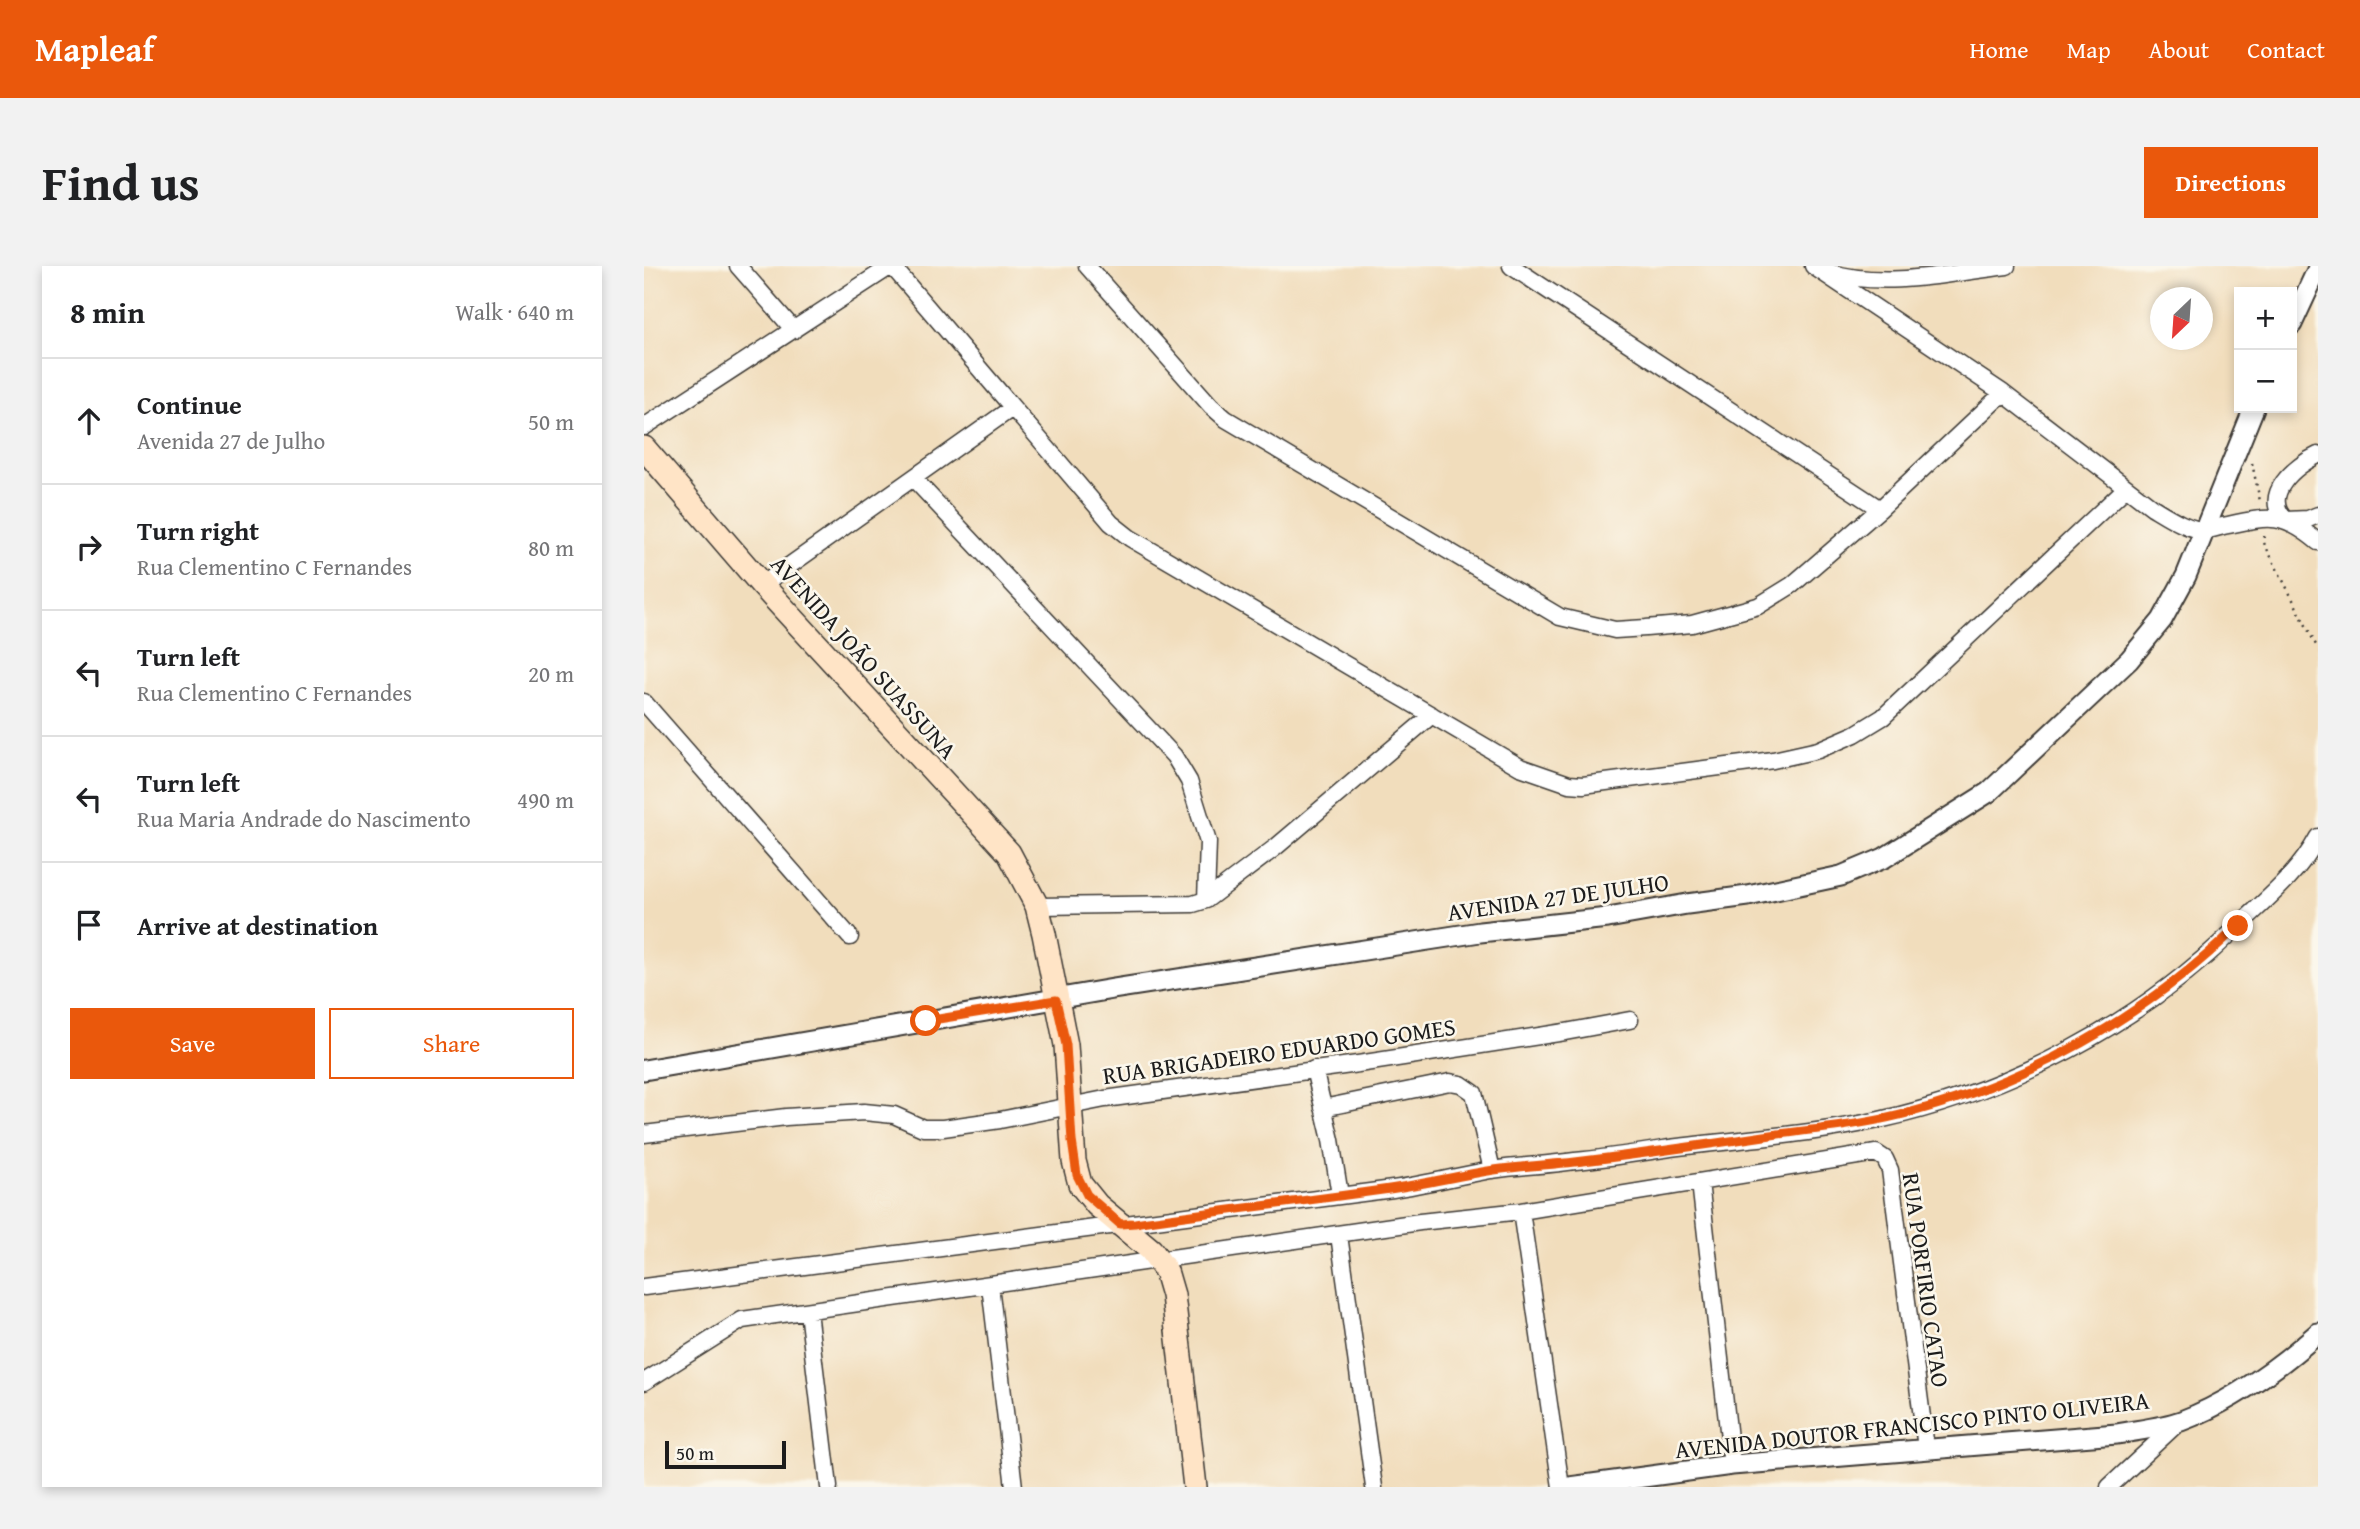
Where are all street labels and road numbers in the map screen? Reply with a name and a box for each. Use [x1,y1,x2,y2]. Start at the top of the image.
street label: AVENIDA JOÃO SUASSUNA [763,547,966,767]
street label: AVENIDA 27 DE JULHO [1445,864,1671,930]
street label: RUA BRIGADEIRO EDUARDO GOMES [1100,1009,1458,1093]
street label: RUA PORFIRIO CATAO [1894,1170,1958,1390]
street label: AVENIDA DOUTOR FRANCISCO PINTO OLIVEIRA [1673,1383,2151,1467]

